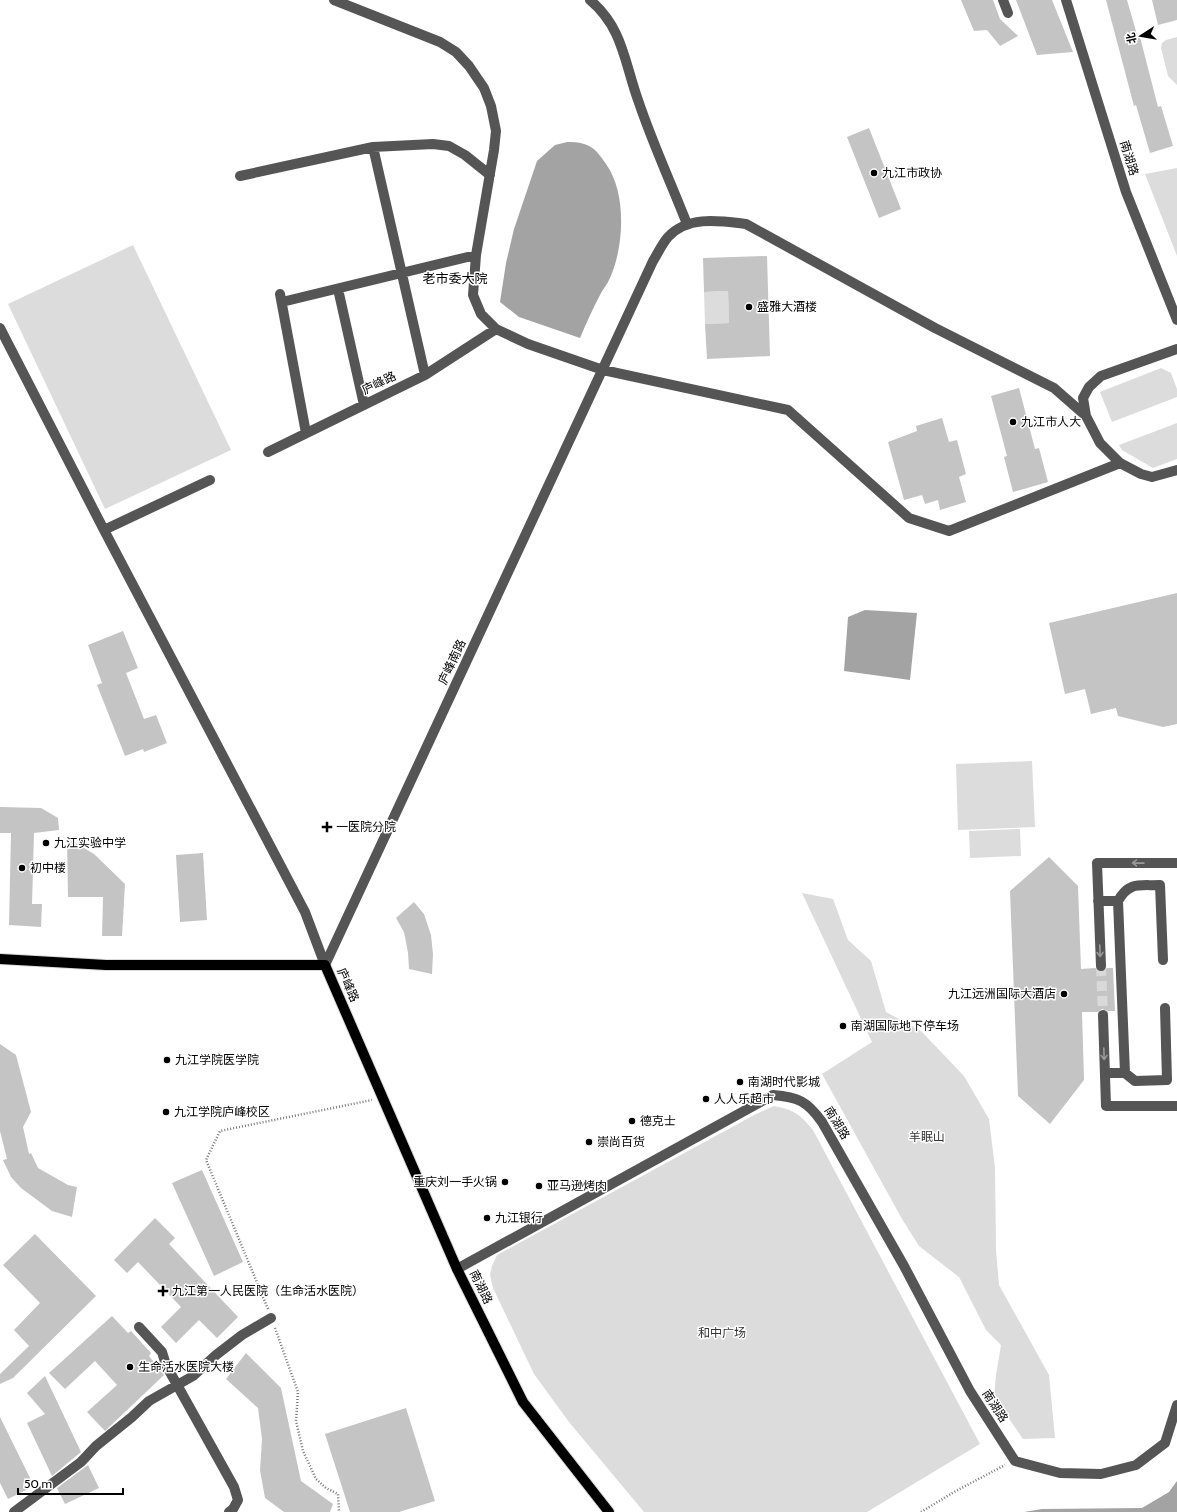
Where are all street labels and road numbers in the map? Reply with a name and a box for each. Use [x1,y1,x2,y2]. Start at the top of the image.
street label: 南湖路 [1117,138,1142,177]
street label: 庐峰路 [359,368,398,397]
street label: 庐峰南路 [435,637,468,687]
street label: 庐峰路 [334,965,363,1004]
street label: 南湖路 [822,1103,853,1142]
street label: 南湖路 [467,1267,496,1306]
street label: 南湖路 [979,1387,1012,1425]

